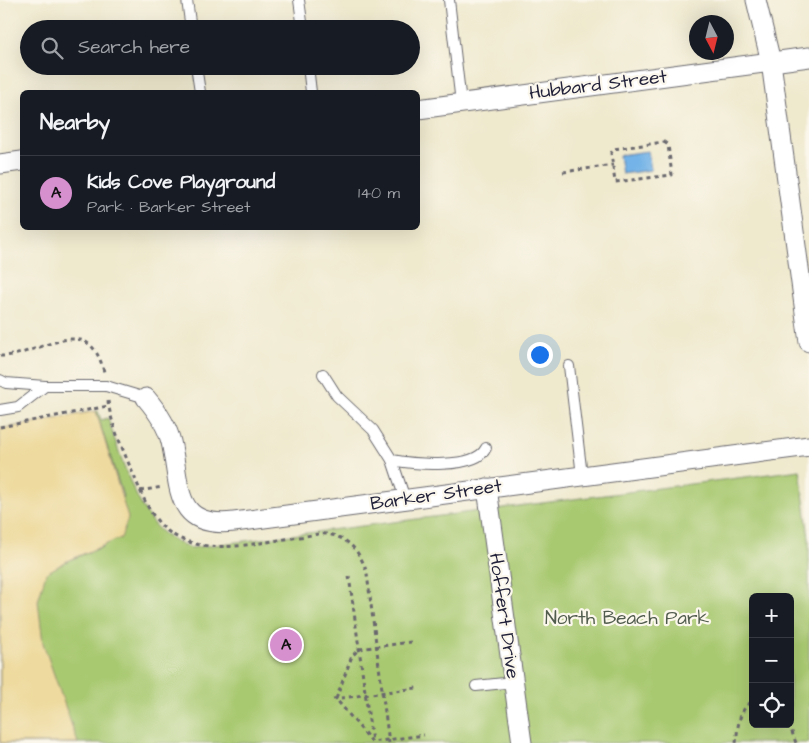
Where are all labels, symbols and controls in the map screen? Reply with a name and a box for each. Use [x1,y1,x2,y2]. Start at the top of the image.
north arrow [689,15,734,60]
search box [20,20,420,75]
icon: search [38,34,66,62]
text: Search here [78,34,190,61]
street label: Hubbard Street [528,63,669,107]
text: Nearby [40,108,110,137]
text: Kids Cove Playground [87,169,275,196]
text: A [51,182,61,204]
text: 140 m [358,182,400,204]
text: Park · Barker Street [87,196,250,218]
your location [527,342,553,368]
street label: Barker Street [369,472,504,518]
street label: Hoffert Drive [482,551,526,681]
map controls [749,593,794,728]
button: + [749,593,794,638]
park label: North Beach Park [545,605,709,632]
pin: A [270,626,302,664]
button: − [749,638,794,683]
button: locate [749,683,794,728]

